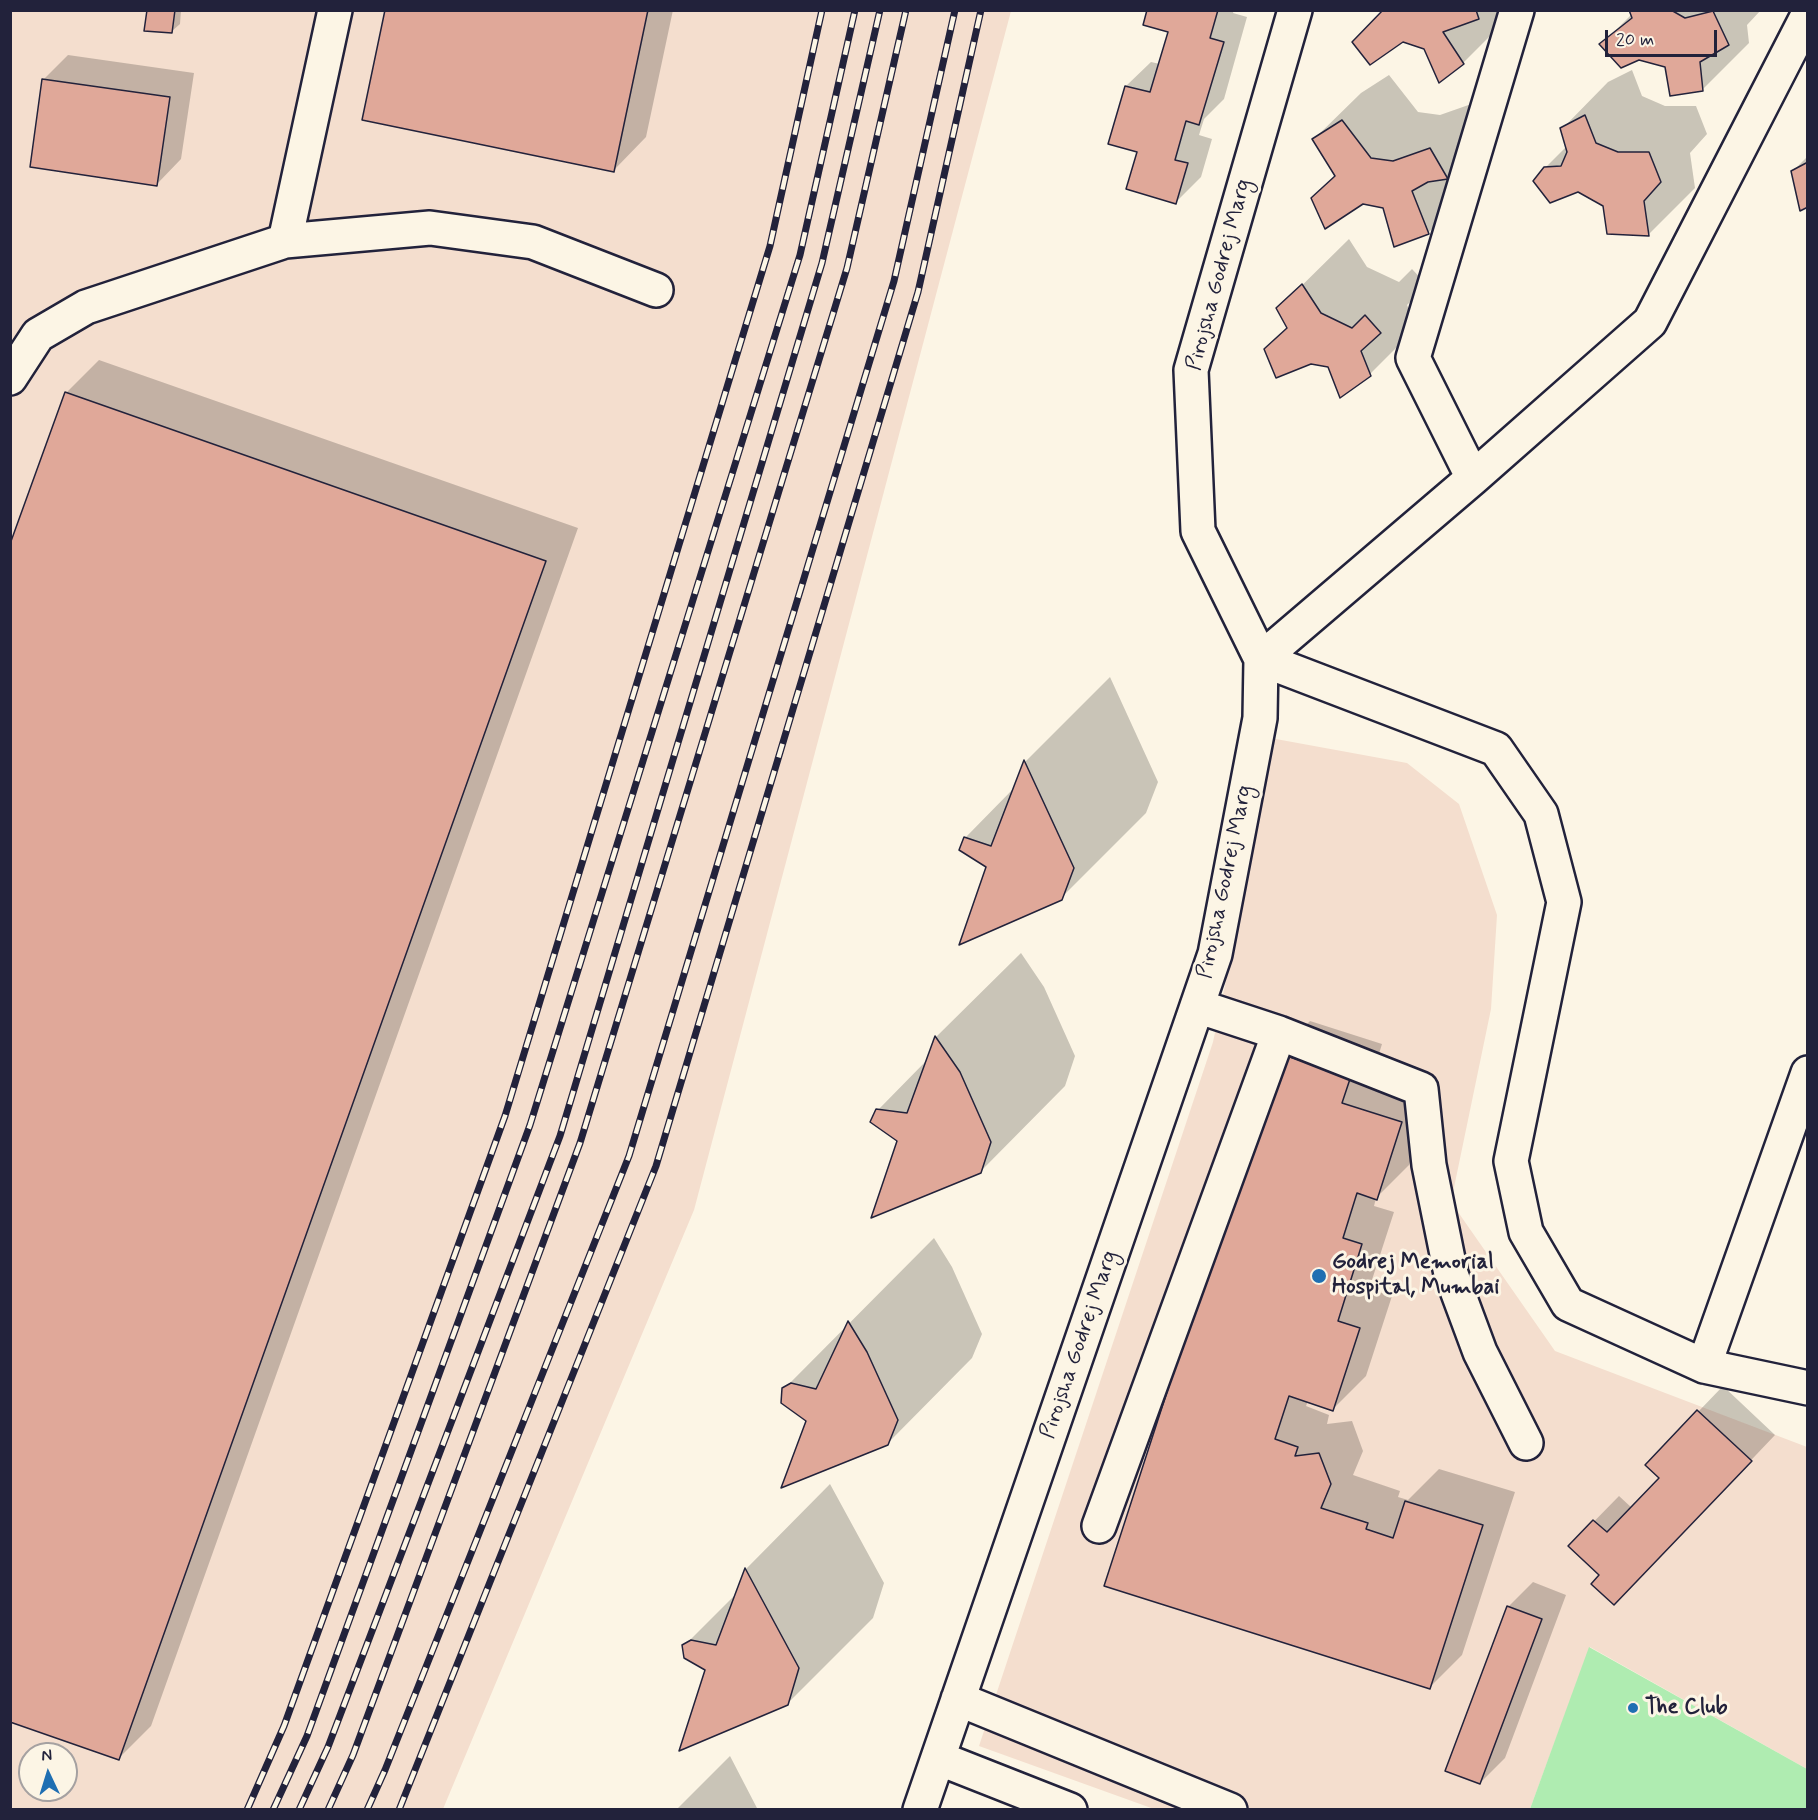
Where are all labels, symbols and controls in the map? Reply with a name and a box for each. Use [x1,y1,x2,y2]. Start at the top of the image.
scale bar [1608,18,1720,56]
text: 20 m [1616,28,1654,52]
street label: Pirojsha Godrej Marg [1182,176,1258,374]
street label: Pirojsha Godrej Marg [1193,783,1259,981]
street label: Pirojsha Godrej Marg [1035,1247,1125,1443]
place label: Godrej Memorial Hospital, Mumbai [1332,1250,1499,1302]
marker: Godrej Memorial Hospital, Mumbai [1310,1267,1328,1285]
place label: The Club [1645,1695,1727,1721]
marker: The Club [1626,1701,1640,1715]
north arrow [18,1742,78,1802]
text: N [41,1745,53,1766]

